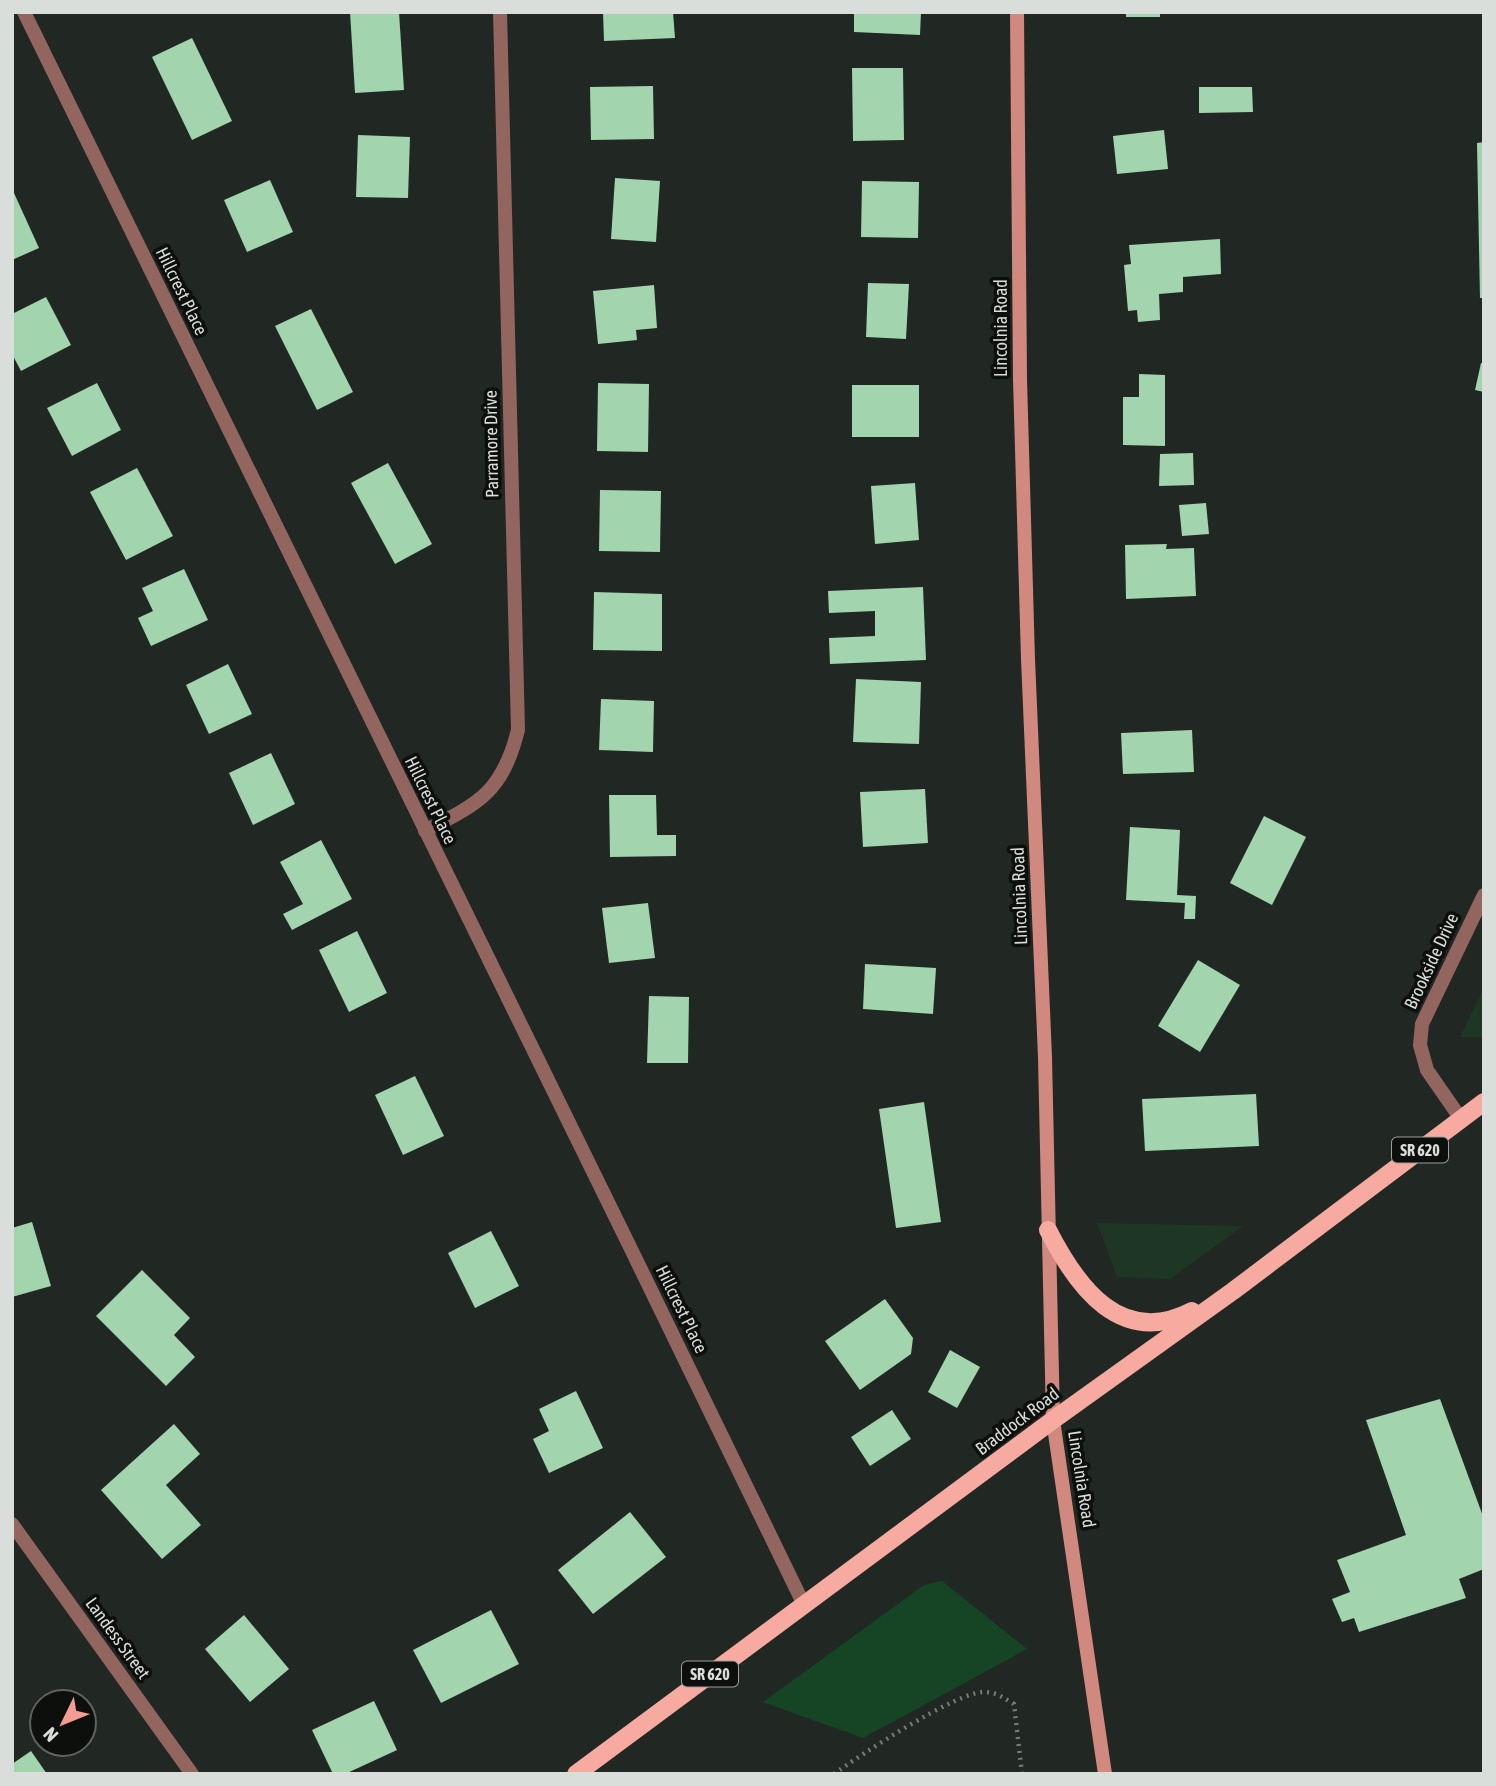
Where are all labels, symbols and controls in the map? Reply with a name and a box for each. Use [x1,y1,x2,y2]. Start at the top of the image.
street label: Hillcrest Place [152,244,212,338]
street label: Lincolnia Road [990,279,1011,377]
street label: Parramore Drive [480,390,502,498]
street label: Hillcrest Place [401,753,461,847]
street label: Lincolnia Road [1007,847,1031,945]
street label: Brookside Drive [1400,910,1462,1012]
road number: SR 620 [1392,1138,1448,1162]
street label: Hillcrest Place [652,1262,712,1356]
street label: Braddock Road [971,1383,1063,1459]
street label: Lincolnia Road [1064,1429,1100,1529]
street label: Landess Street [81,1593,155,1683]
road number: SR 620 [682,1662,738,1686]
north arrow [28,1688,98,1758]
text: N [39,1723,62,1746]

